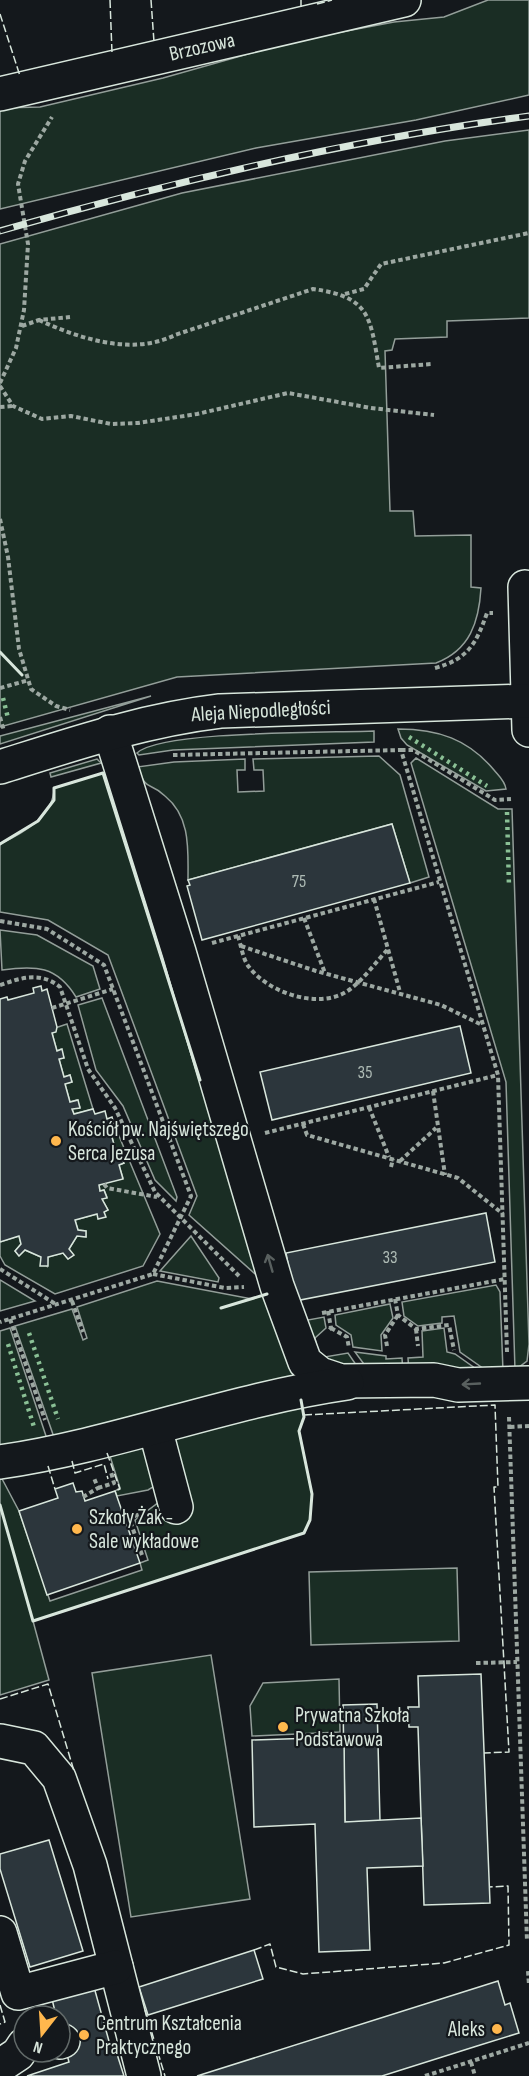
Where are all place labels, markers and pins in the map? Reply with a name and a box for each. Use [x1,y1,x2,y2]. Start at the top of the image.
place label: Kościół pw. Najświętszego Serca Jezusa [68,1117,249,1166]
marker: Kościół pw. Najświętszego Serca Jezusa [49,1134,63,1148]
place label: Szkoły Żak - Sale wykładowe [89,1505,199,1554]
marker: Szkoły Żak - Sale wykładowe [70,1522,84,1536]
place label: Prywatna Szkoła Podstawowa [295,1703,410,1752]
marker: Prywatna Szkoła Podstawowa [276,1720,290,1734]
place label: Centrum Kształcenia Praktycznego [96,2011,242,2060]
place label: Aleks [447,2017,485,2042]
marker: Aleks [490,2022,504,2036]
marker: Centrum Kształcenia Praktycznego [77,2028,91,2042]

